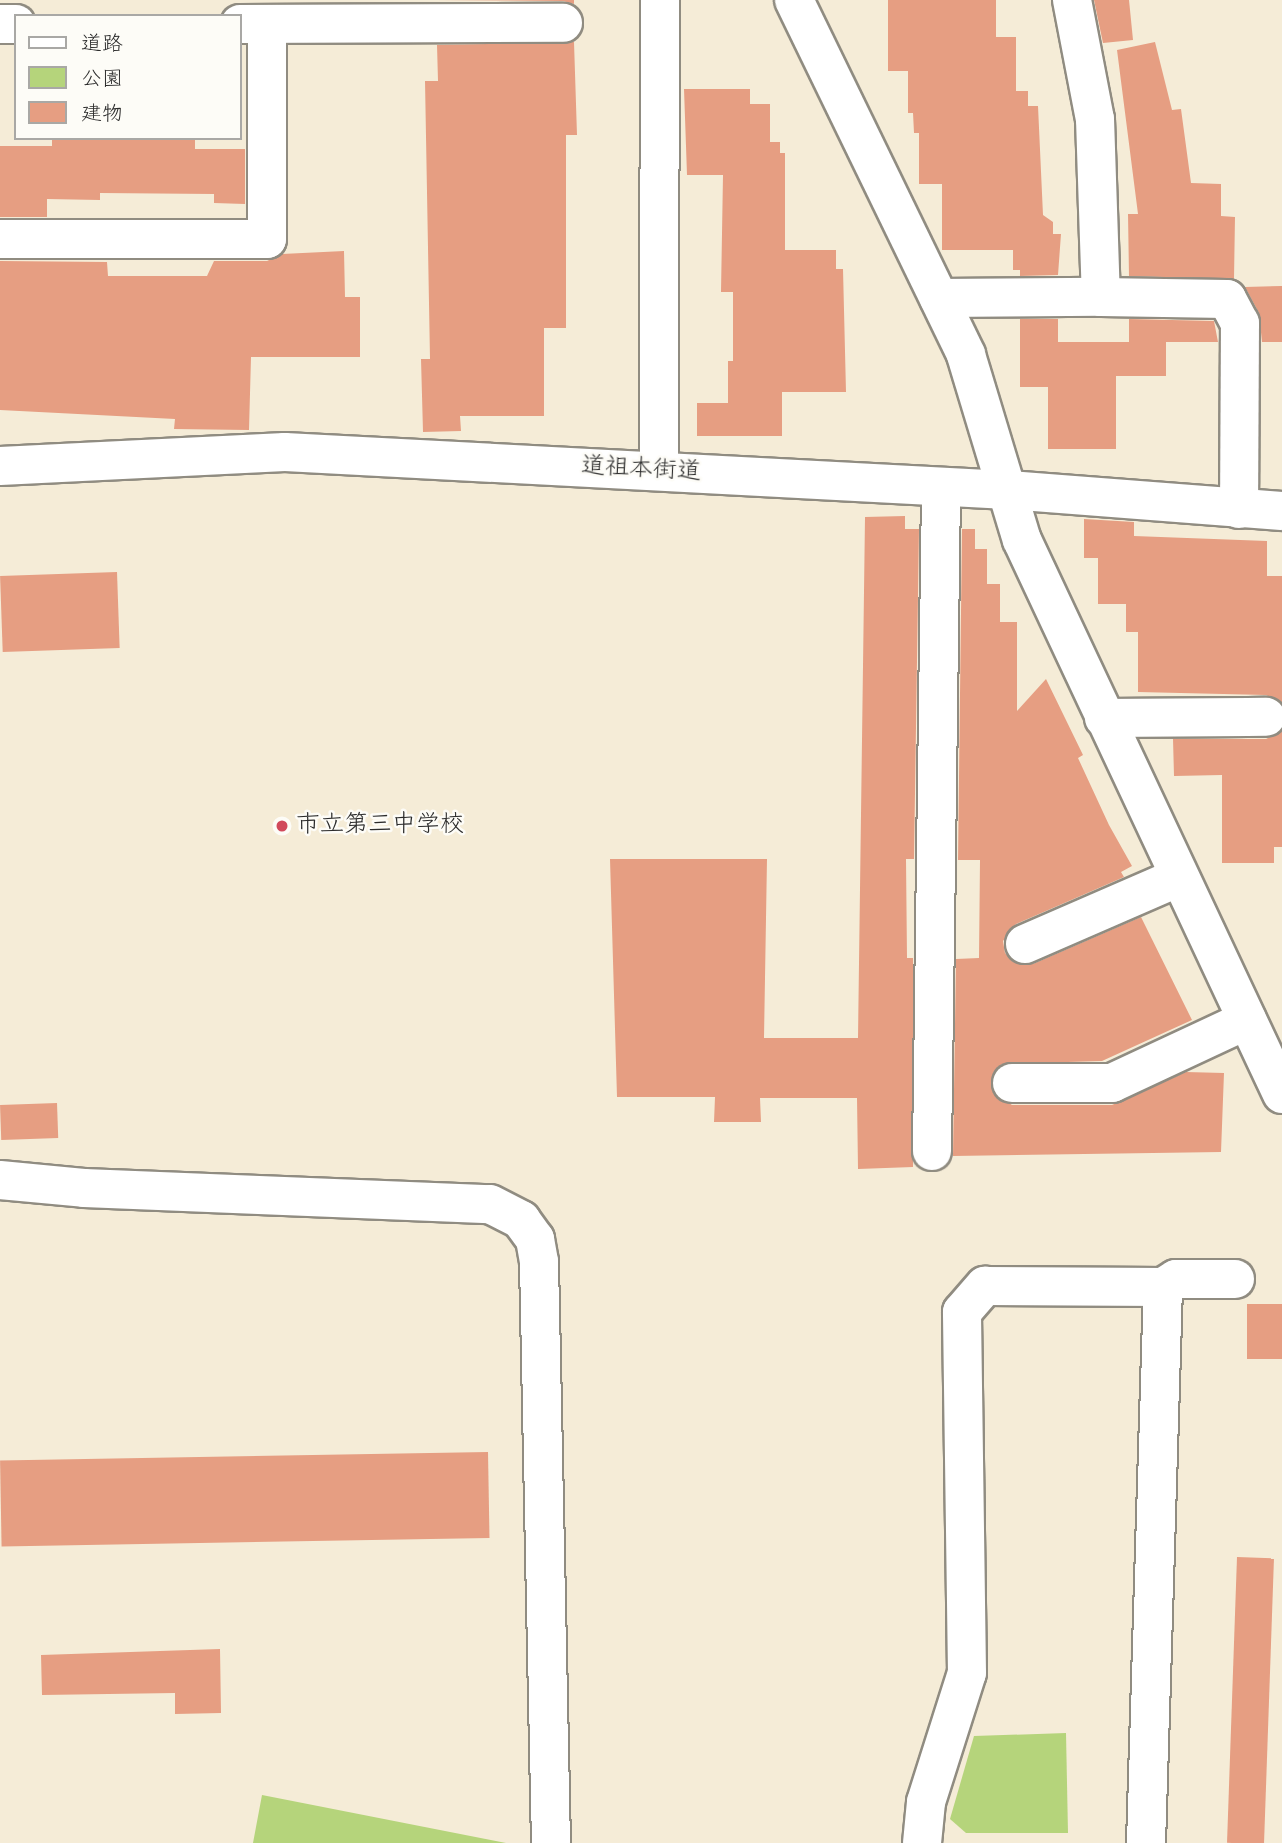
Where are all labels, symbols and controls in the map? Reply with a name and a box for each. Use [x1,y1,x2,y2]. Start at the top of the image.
legend [14,14,242,140]
text: 道路 [81,30,123,60]
text: 公園 [81,65,123,95]
text: 建物 [81,100,123,130]
street label: 道祖本街道 [580,452,702,488]
place label: 市立第三中学校 [296,812,464,840]
marker: 市立第三中学校 [274,818,290,834]

